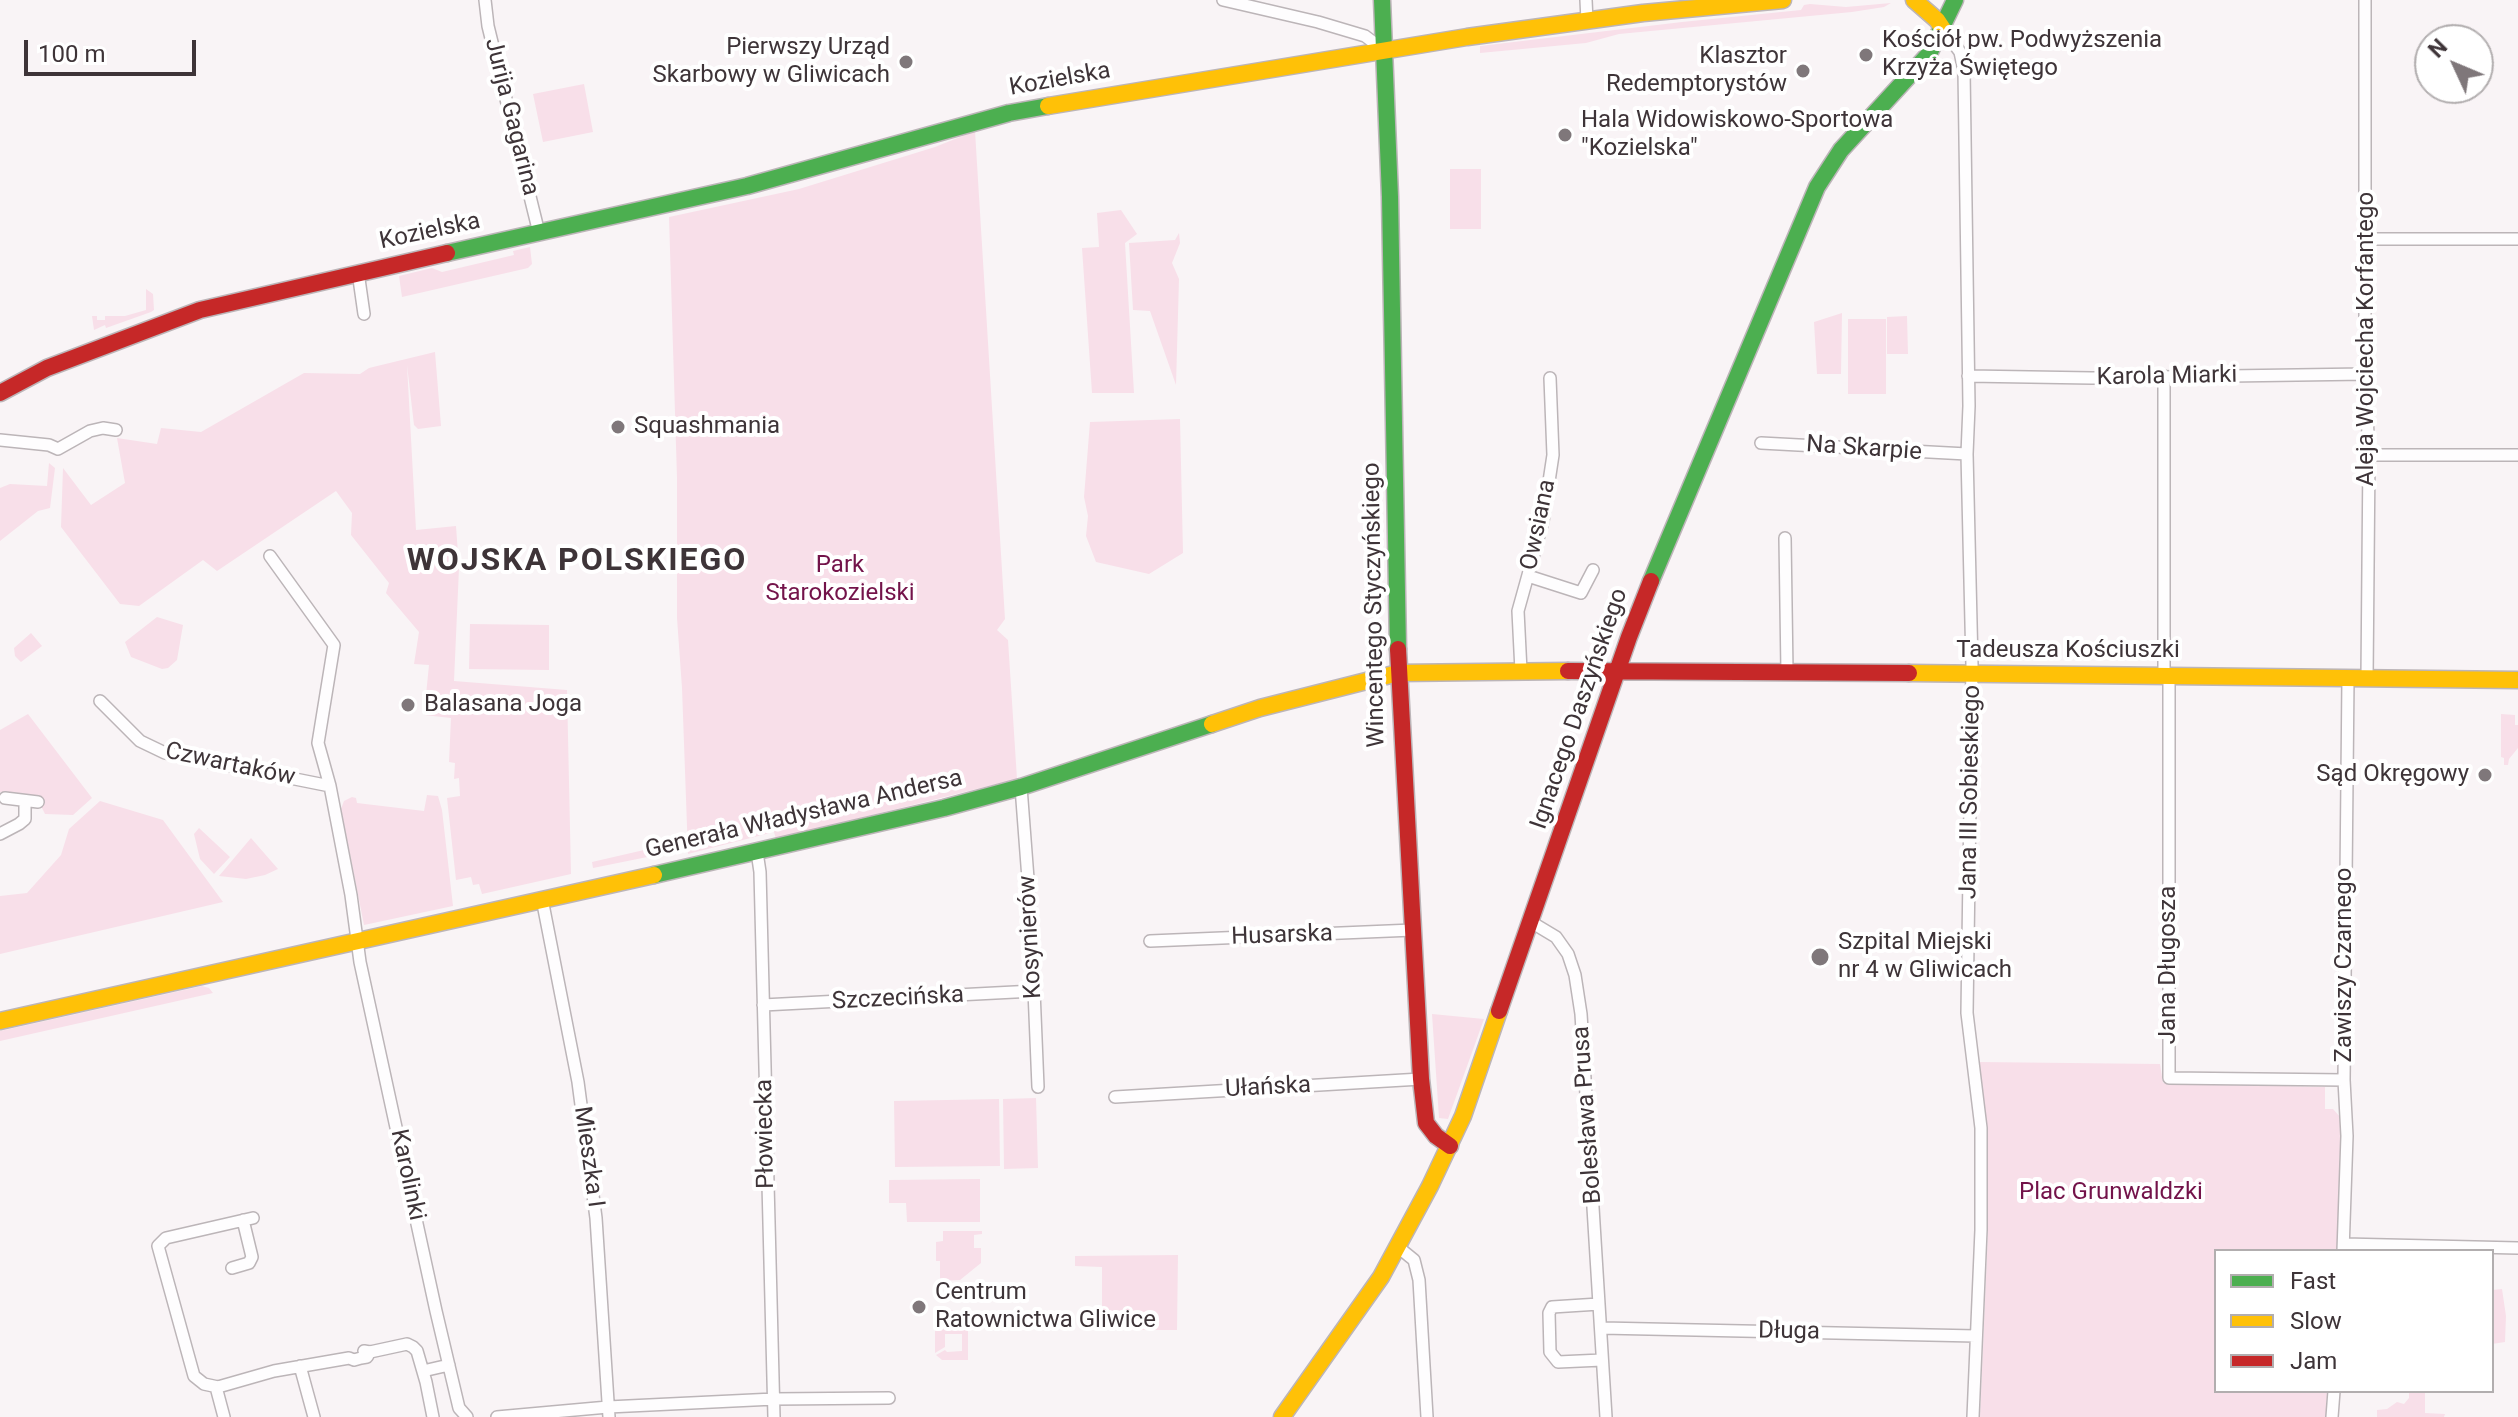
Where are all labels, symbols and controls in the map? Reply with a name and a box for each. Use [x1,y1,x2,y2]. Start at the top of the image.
scale bar [28,24,200,74]
north arrow [2414,24,2494,104]
place label: Kościół pw. Podwyższenia Krzyża Świętego [1882,27,2162,83]
place label: Pierwszy Urząd Skarbowy w Gliwicach [653,34,890,90]
text: N [2423,34,2452,63]
street label: Jurija Gagarina [478,35,544,199]
text: 100 m [38,40,105,68]
place label: Klasztor Redemptorystów [1606,43,1787,99]
marker: Kościół pw. Podwyższenia Krzyża Świętego [1857,46,1875,64]
marker: Pierwszy Urząd Skarbowy w Gliwicach [897,53,915,71]
street label: Kozielska [1007,57,1113,103]
marker: Klasztor Redemptorystów [1794,62,1812,80]
place label: Hala Widowiskowo-Sportowa "Kozielska" [1581,107,1893,163]
marker: Hala Widowiskowo-Sportowa "Kozielska" [1556,126,1574,144]
street label: Aleja Wojciecha Korfantego [2353,192,2381,486]
street label: Kozielska [377,207,483,257]
street label: Karola Miarki [2096,361,2238,393]
place label: Squashmania [634,413,780,441]
marker: Squashmania [609,418,627,436]
street label: Na Skarpie [1805,431,1923,467]
street label: Wincentego Styczyńskiego [1358,462,1392,748]
street label: Owsiana [1515,477,1563,573]
district label: WOJSKA POLSKIEGO [407,543,747,581]
park label: Park Starokozielski [765,552,915,608]
street label: Ignacego Daszyńskiego [1525,585,1635,833]
street label: Tadeusza Kościuszki [1956,637,2180,665]
street label: Jana III Sobieskiego [1955,685,1987,899]
place label: Balasana Joga [424,691,582,719]
marker: Balasana Joga [399,696,417,714]
street label: Czwartaków [162,737,298,793]
place label: Sąd Okręgowy [2316,761,2469,789]
street label: Generała Władysława Andersa [643,764,965,866]
marker: Sąd Okręgowy [2476,766,2494,784]
street label: Zawiszy Czarnego [2331,868,2359,1062]
street label: Kosynierów [1013,875,1049,999]
street label: Jana Długosza [2155,886,2183,1044]
street label: Husarska [1231,920,1333,952]
place label: Szpital Miejski nr 4 w Gliwicach [1838,929,2012,985]
marker: Szpital Miejski nr 4 w Gliwicach [1809,946,1831,968]
street label: Szczecińska [831,981,965,1017]
street label: Bolesława Prusa [1567,1025,1609,1205]
street label: Ułańska [1224,1071,1312,1105]
street label: Płowiecka [751,1079,781,1189]
street label: Mieszka I [567,1105,609,1209]
street label: Karolinki [383,1127,431,1223]
park label: Plac Grunwaldzki [2019,1179,2203,1207]
legend [2214,1249,2494,1393]
text: Fast [2290,1267,2336,1295]
place label: Centrum Ratownictwa Gliwice [935,1279,1156,1335]
marker: Centrum Ratownictwa Gliwice [910,1298,928,1316]
text: Slow [2290,1307,2342,1335]
street label: Długa [1758,1317,1820,1347]
text: Jam [2290,1347,2337,1375]

